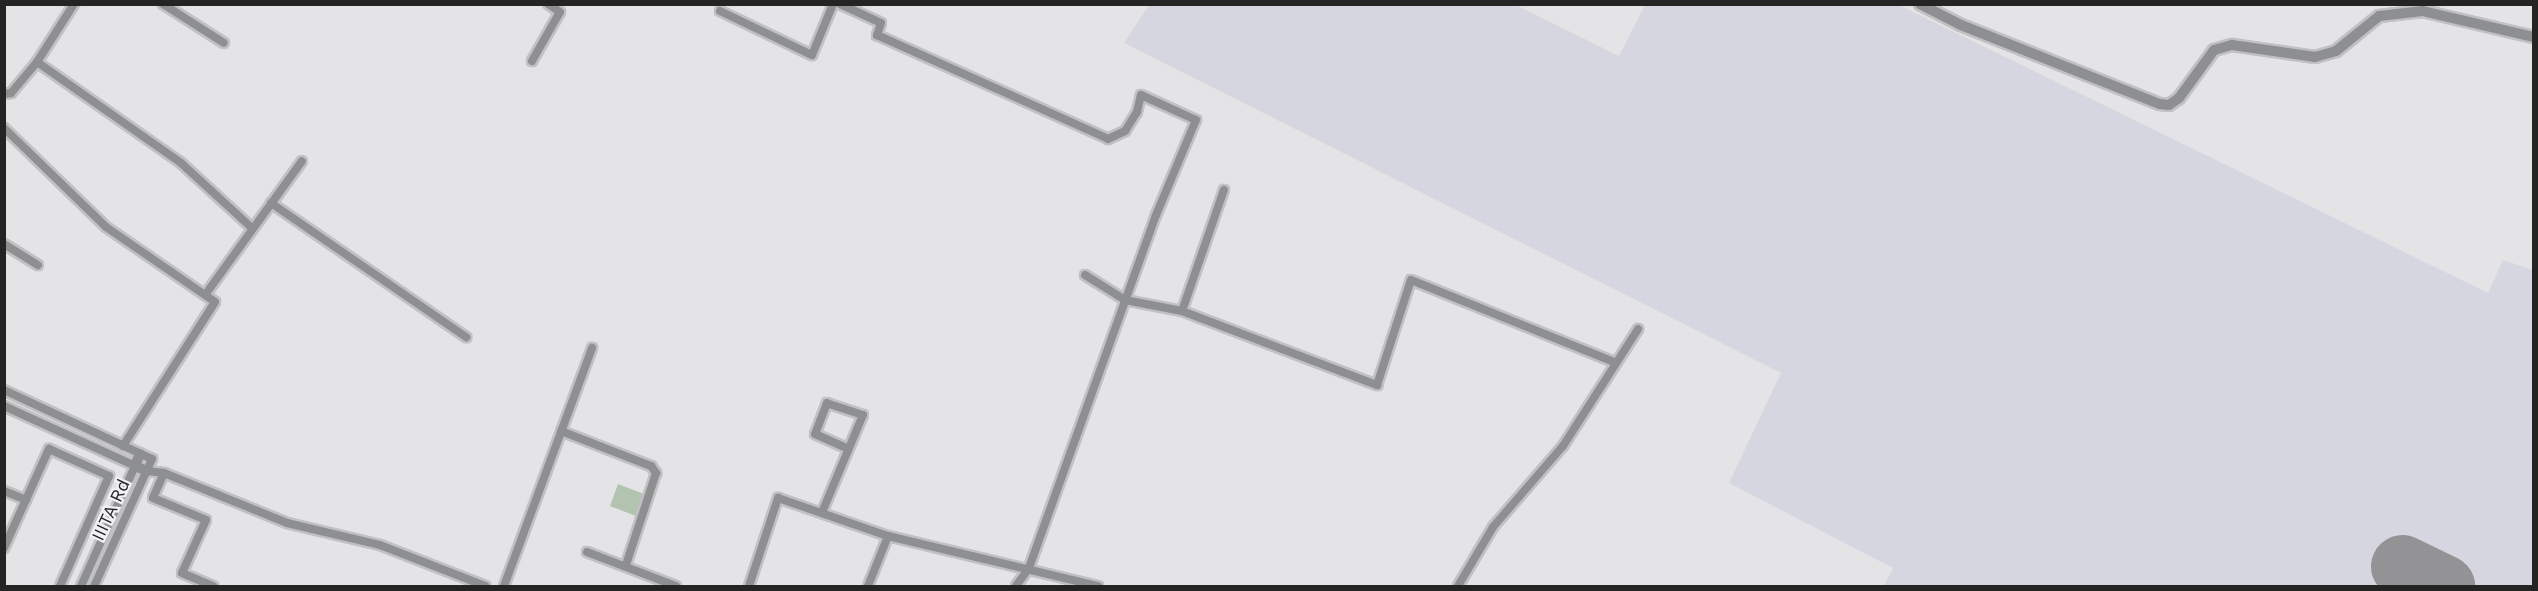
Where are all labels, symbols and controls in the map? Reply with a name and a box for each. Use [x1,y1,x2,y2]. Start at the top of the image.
street label: IIITA Rd [87,475,135,545]

